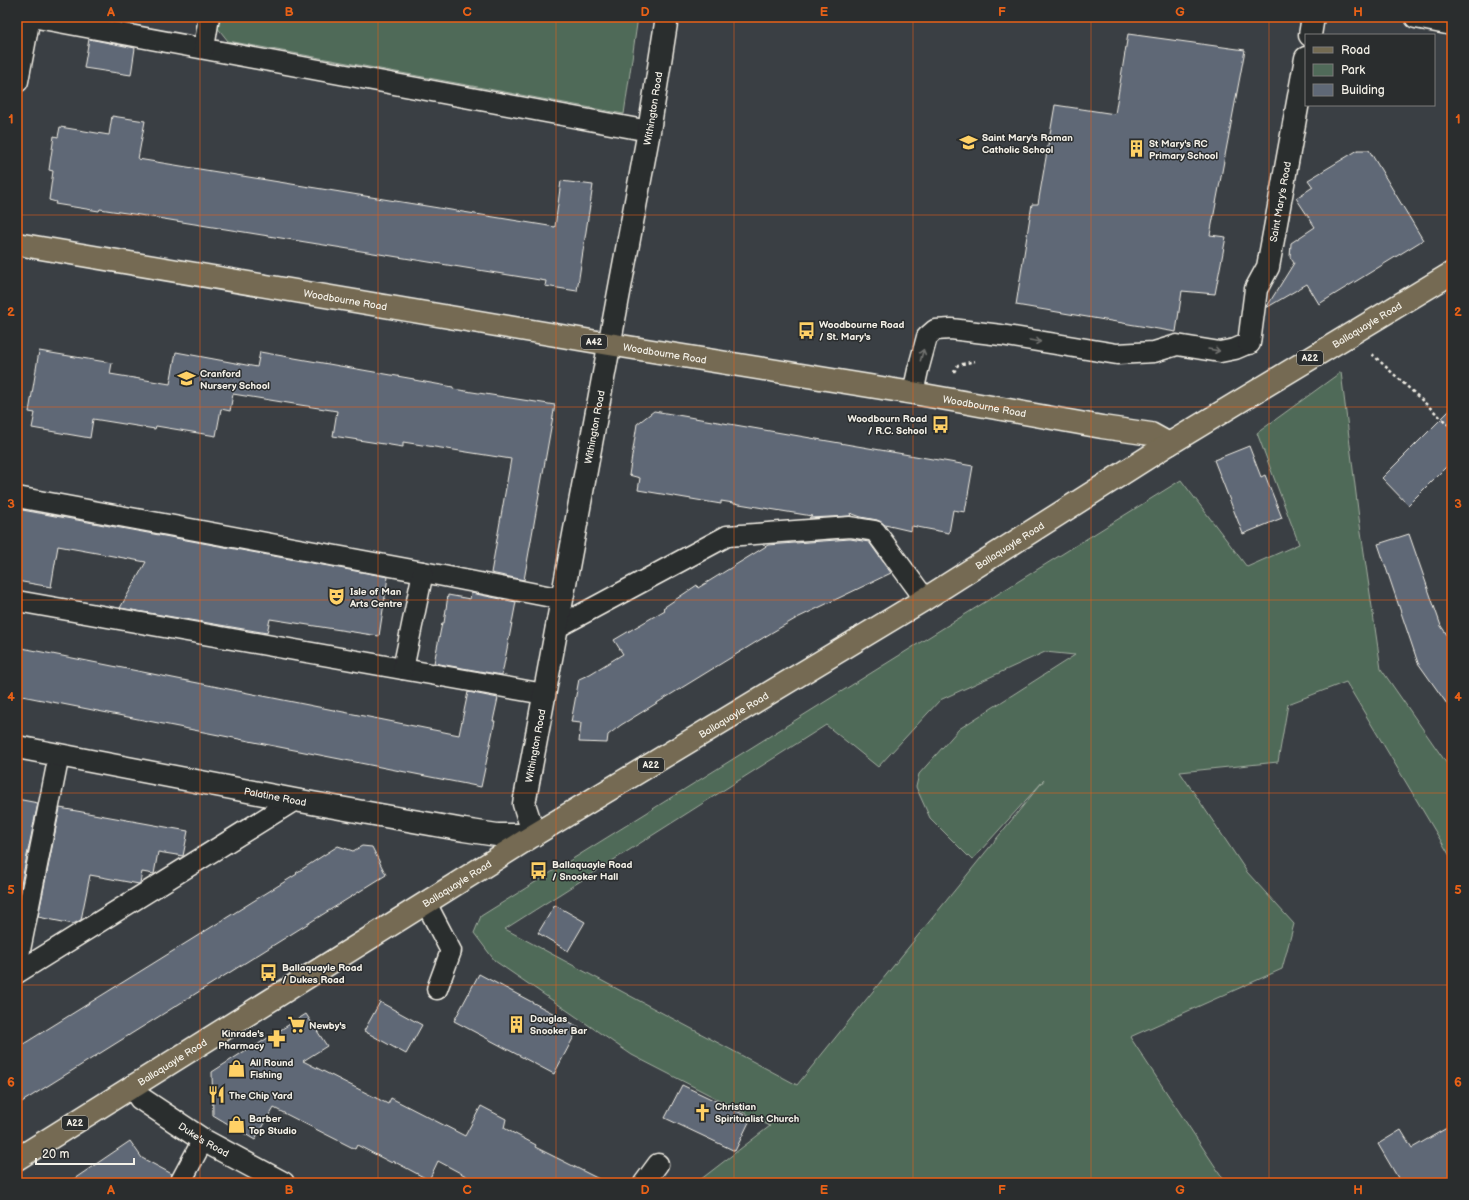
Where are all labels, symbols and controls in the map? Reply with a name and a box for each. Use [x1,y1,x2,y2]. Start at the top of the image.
text: A [106,4,115,20]
text: B [284,4,294,20]
text: C [462,4,472,20]
text: D [640,4,650,20]
text: E [820,4,829,20]
text: F [998,4,1006,20]
text: G [1175,4,1185,20]
text: H [1353,4,1363,20]
legend [1305,34,1435,106]
text: Road [1341,43,1370,58]
text: Park [1341,63,1365,78]
street label: Withington Road [641,71,665,146]
text: Building [1341,83,1385,98]
text: 1 [8,111,14,127]
text: 1 [1455,111,1461,127]
place label: Saint Mary's Roman Catholic School [982,132,1073,156]
school or university icon: Saint Mary's Roman Catholic School [959,133,979,153]
place label: St Mary's RC Primary School [1149,138,1218,162]
building icon: St Mary's RC Primary School [1126,139,1146,159]
street label: Saint Mary's Road [1268,160,1294,243]
street label: Woodbourne Road [302,287,388,313]
street label: Ballaquayle Road [1330,300,1405,351]
text: 2 [7,304,15,320]
text: 2 [1454,304,1462,320]
place label: Woodbourne Road / St. Mary's [819,319,904,343]
bus stop icon: Woodbourne Road / St. Mary's [796,320,816,340]
road number: A42 [581,335,607,349]
one-way arrow [1028,337,1041,345]
street label: Woodbourne Road [622,341,708,367]
one-way arrow [1207,347,1220,355]
one-way arrow [919,349,926,362]
road number: A22 [1297,351,1323,365]
place label: Cranford Nursery School [200,368,270,392]
school or university icon: Cranford Nursery School [177,369,197,389]
street label: Withington Road [582,389,608,465]
street label: Woodbourne Road [942,393,1027,420]
place label: Woodbourn Road / R.C. School [847,413,927,437]
bus stop icon: Woodbourn Road / R.C. School [930,414,950,434]
text: 3 [7,496,15,512]
text: 3 [1454,496,1462,512]
street label: Ballaquayle Road [973,520,1047,572]
place label: Isle of Man Arts Centre [349,586,403,610]
theatre icon: Isle of Man Arts Centre [327,587,347,607]
text: 4 [7,689,15,705]
text: 4 [1454,689,1462,705]
street label: Ballaquayle Road [697,690,771,741]
street label: Withington Road [523,708,549,783]
road number: A22 [638,758,664,772]
street label: Palatine Road [243,785,308,809]
street label: Ballaquayle Road [421,858,494,910]
place label: Ballaquayle Road / Snooker Hall [552,859,632,883]
bus stop icon: Ballaquayle Road / Snooker Hall [529,860,549,880]
text: 5 [7,882,15,898]
text: 5 [1454,882,1462,898]
place label: Ballaquayle Road / Dukes Road [282,962,362,986]
bus stop icon: Ballaquayle Road / Dukes Road [259,963,279,983]
place label: Douglas Snooker Bar [530,1013,588,1037]
building icon: Douglas Snooker Bar [507,1014,527,1034]
supermarket icon: Newby's [286,1015,306,1035]
place label: Newby's [309,1020,346,1032]
place label: Kinrade's Pharmacy [218,1028,264,1052]
pharmacy icon: Kinrade's Pharmacy [267,1029,287,1049]
street label: Ballaquayle Road [136,1036,210,1089]
place label: All Round Fishing [249,1057,294,1081]
shop icon: All Round Fishing [227,1058,247,1078]
text: 6 [7,1074,15,1090]
text: 6 [1454,1074,1462,1090]
restaurant icon: The Chip Yard [206,1085,226,1105]
place label: The Chip Yard [229,1090,293,1102]
place label: Christian Spiritualist Church [715,1101,799,1125]
church icon: Christian Spiritualist Church [692,1102,712,1122]
place label: Barber Top Studio [249,1113,297,1137]
shop icon: Barber Top Studio [226,1114,246,1134]
road number: A22 [62,1116,88,1130]
street label: Duke's Road [176,1120,231,1160]
scale bar [36,1140,134,1166]
text: 20 m [42,1147,69,1162]
text: A [106,1182,115,1198]
text: B [284,1182,294,1198]
text: C [462,1182,472,1198]
text: D [640,1182,650,1198]
text: E [820,1182,829,1198]
text: F [998,1182,1006,1198]
text: G [1175,1182,1185,1198]
text: H [1353,1182,1363,1198]

